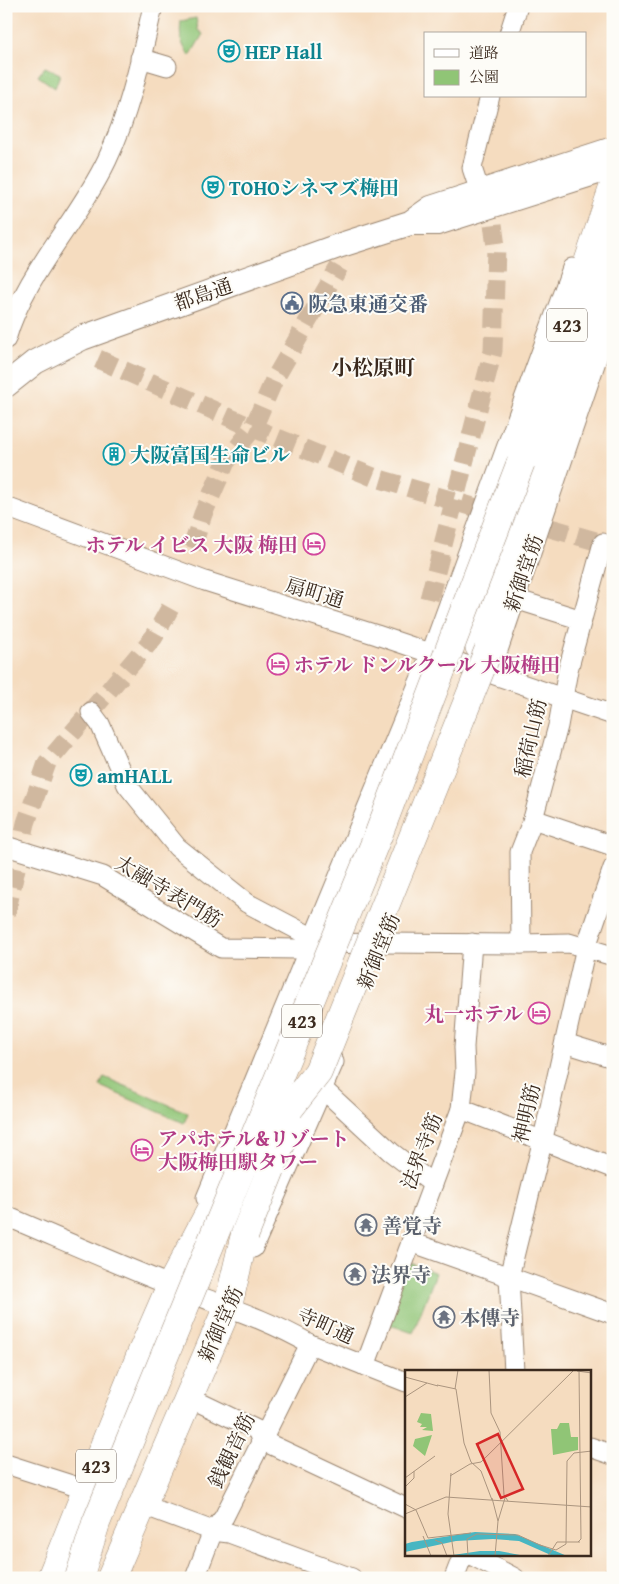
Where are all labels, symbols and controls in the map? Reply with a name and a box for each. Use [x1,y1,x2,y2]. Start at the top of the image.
legend [424,32,586,98]
place label: HEP Hall [245,37,322,66]
theatre icon: HEP Hall [217,39,241,63]
text: 道路 [469,42,499,63]
text: 公園 [469,66,499,87]
place label: TOHOシネマズ梅田 [229,173,399,202]
theatre icon: TOHOシネマズ梅田 [201,175,225,199]
street label: 都島通 [170,271,236,317]
place label: 阪急東通交番 [308,289,428,318]
public building icon: 阪急東通交番 [280,291,304,315]
road number: 423 [547,308,587,342]
district label: 小松原町 [331,352,415,383]
place label: 大阪富国生命ビル [130,440,290,469]
building icon: 大阪富国生命ビル [102,442,126,466]
place label: ホテル イビス 大阪 梅田 [86,530,298,559]
street label: 新御堂筋 [496,530,550,616]
hotel icon: ホテル イビス 大阪 梅田 [302,532,326,556]
street label: 扇町通 [282,569,348,615]
place label: ホテル ドンルクール 大阪梅田 [294,650,561,679]
hotel icon: ホテル ドンルクール 大阪梅田 [266,652,290,676]
street label: 稲荷山筋 [507,696,553,780]
place label: amHALL [97,761,172,790]
theatre icon: amHALL [69,763,93,787]
street label: 太融寺表門筋 [110,848,228,934]
street label: 新御堂筋 [350,908,406,994]
place label: 丸一ホテル [424,999,523,1028]
hotel icon: 丸一ホテル [527,1001,551,1025]
road number: 423 [282,1004,322,1038]
street label: 神明筋 [505,1081,547,1145]
street label: 法界寺筋 [393,1108,449,1194]
place label: アパホテル&リゾート 大阪梅田駅タワー [158,1124,349,1176]
hotel icon: アパホテル&リゾート 大阪梅田駅タワー [130,1138,154,1162]
place label: 善覚寺 [382,1211,442,1240]
temple icon: 善覚寺 [354,1213,378,1237]
place label: 法界寺 [371,1260,431,1289]
temple icon: 法界寺 [343,1262,367,1286]
street label: 新御堂筋 [190,1282,250,1366]
street label: 寺町通 [293,1300,359,1350]
place label: 本傳寺 [460,1303,520,1332]
temple icon: 本傳寺 [432,1305,456,1329]
inset map [405,1370,592,1556]
street label: 銭観音筋 [200,1408,262,1492]
road number: 423 [76,1450,116,1482]

